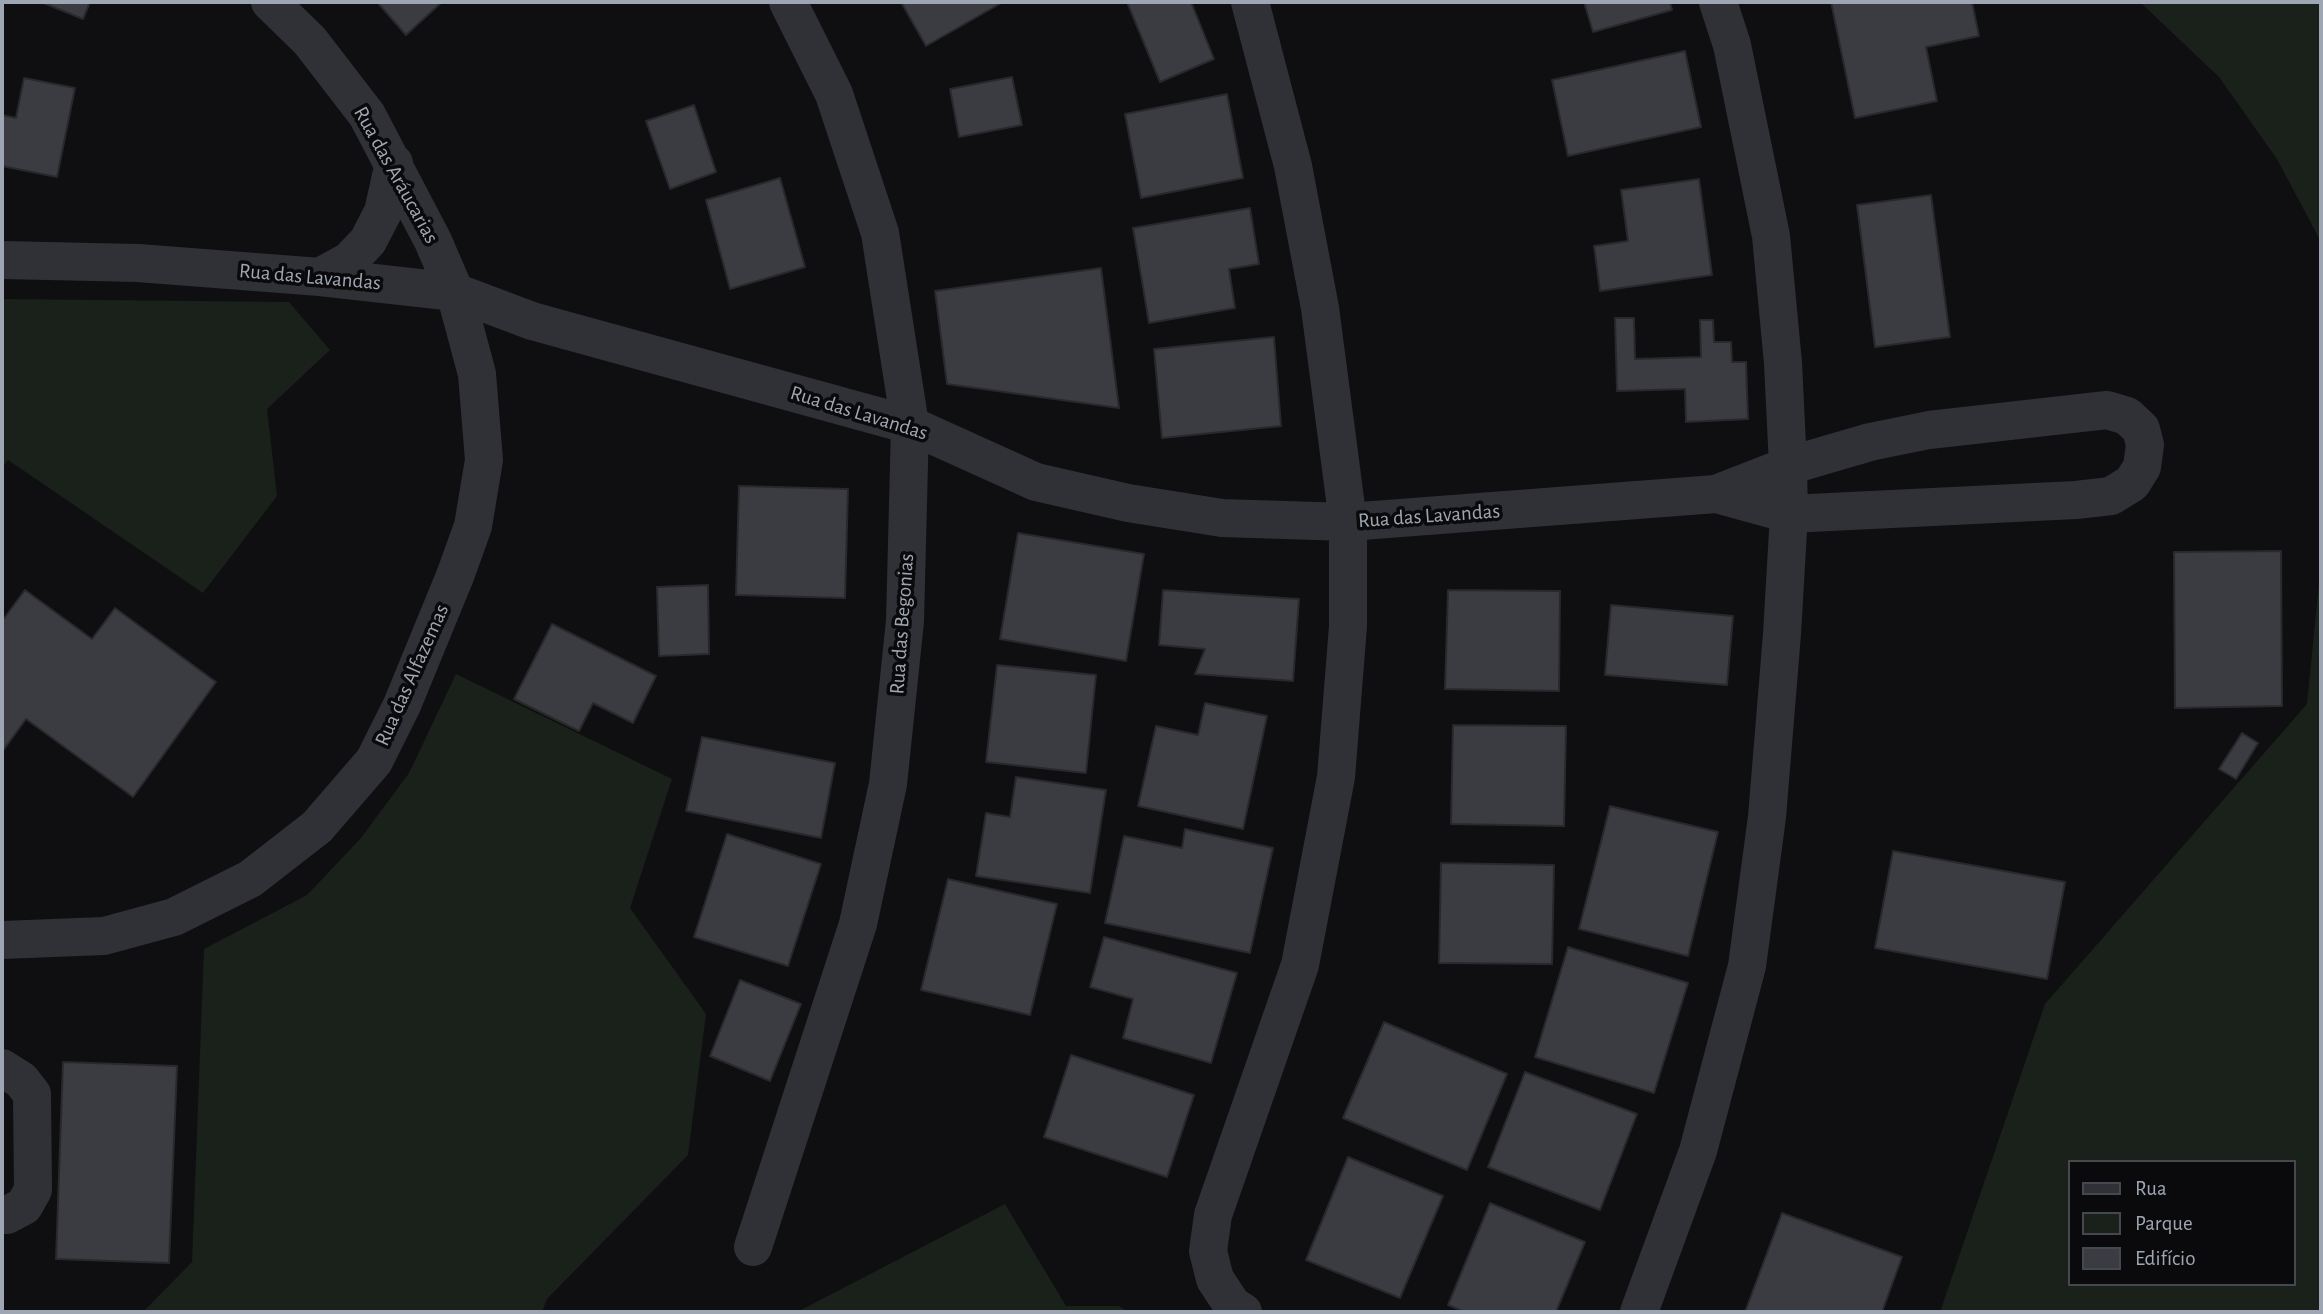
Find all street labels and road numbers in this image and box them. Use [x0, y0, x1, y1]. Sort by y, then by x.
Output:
street label: Rua das Aráucarias [348, 102, 444, 248]
street label: Rua das Lavandas [238, 258, 382, 296]
street label: Rua das Lavandas [787, 380, 931, 446]
street label: Rua das Lavandas [1357, 498, 1501, 534]
street label: Rua das Begonias [885, 553, 919, 695]
street label: Rua das Alfazemas [369, 600, 455, 750]

